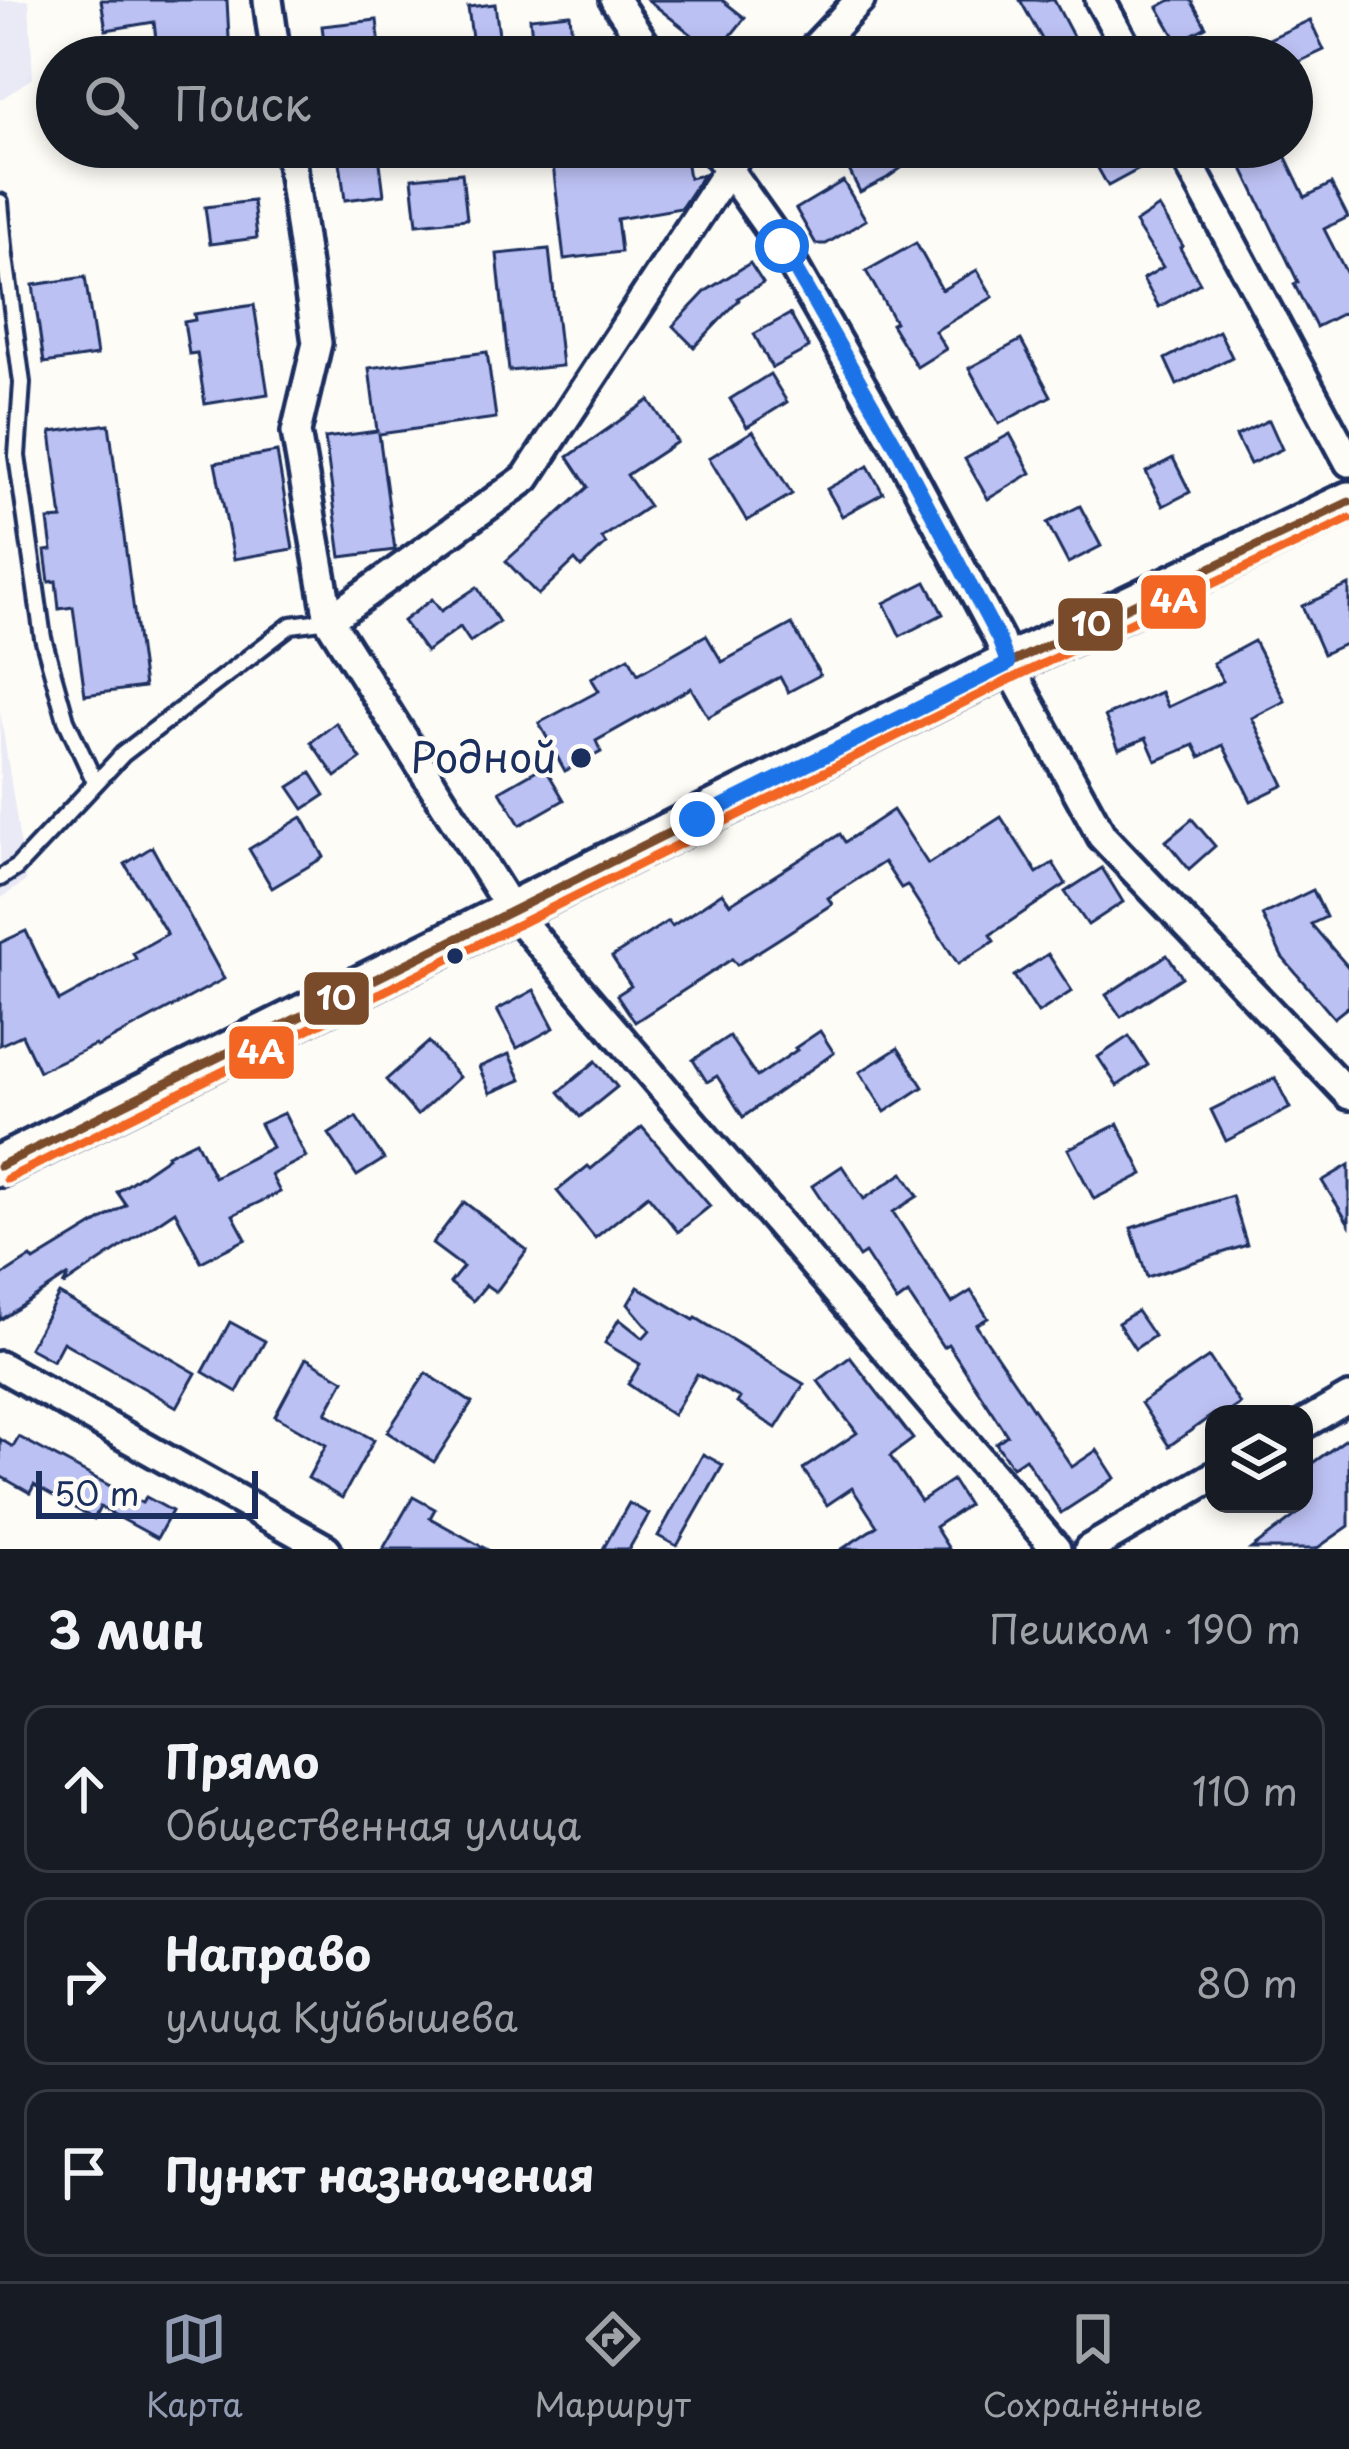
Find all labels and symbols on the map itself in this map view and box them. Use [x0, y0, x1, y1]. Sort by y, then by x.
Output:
route start [755, 219, 809, 273]
line badge: 4А [1139, 573, 1208, 631]
text: 4А [1150, 574, 1198, 624]
line badge: 10 [1056, 596, 1125, 653]
text: 10 [1071, 597, 1111, 647]
place label: Родной [410, 724, 557, 787]
marker: Родной [568, 745, 594, 771]
route end [670, 792, 724, 846]
unlabelled marker [444, 945, 466, 967]
line badge: 10 [302, 970, 371, 1027]
text: 10 [316, 971, 356, 1021]
line badge: 4А [227, 1024, 296, 1081]
text: 4А [237, 1025, 285, 1075]
scale bar [36, 1465, 258, 1518]

